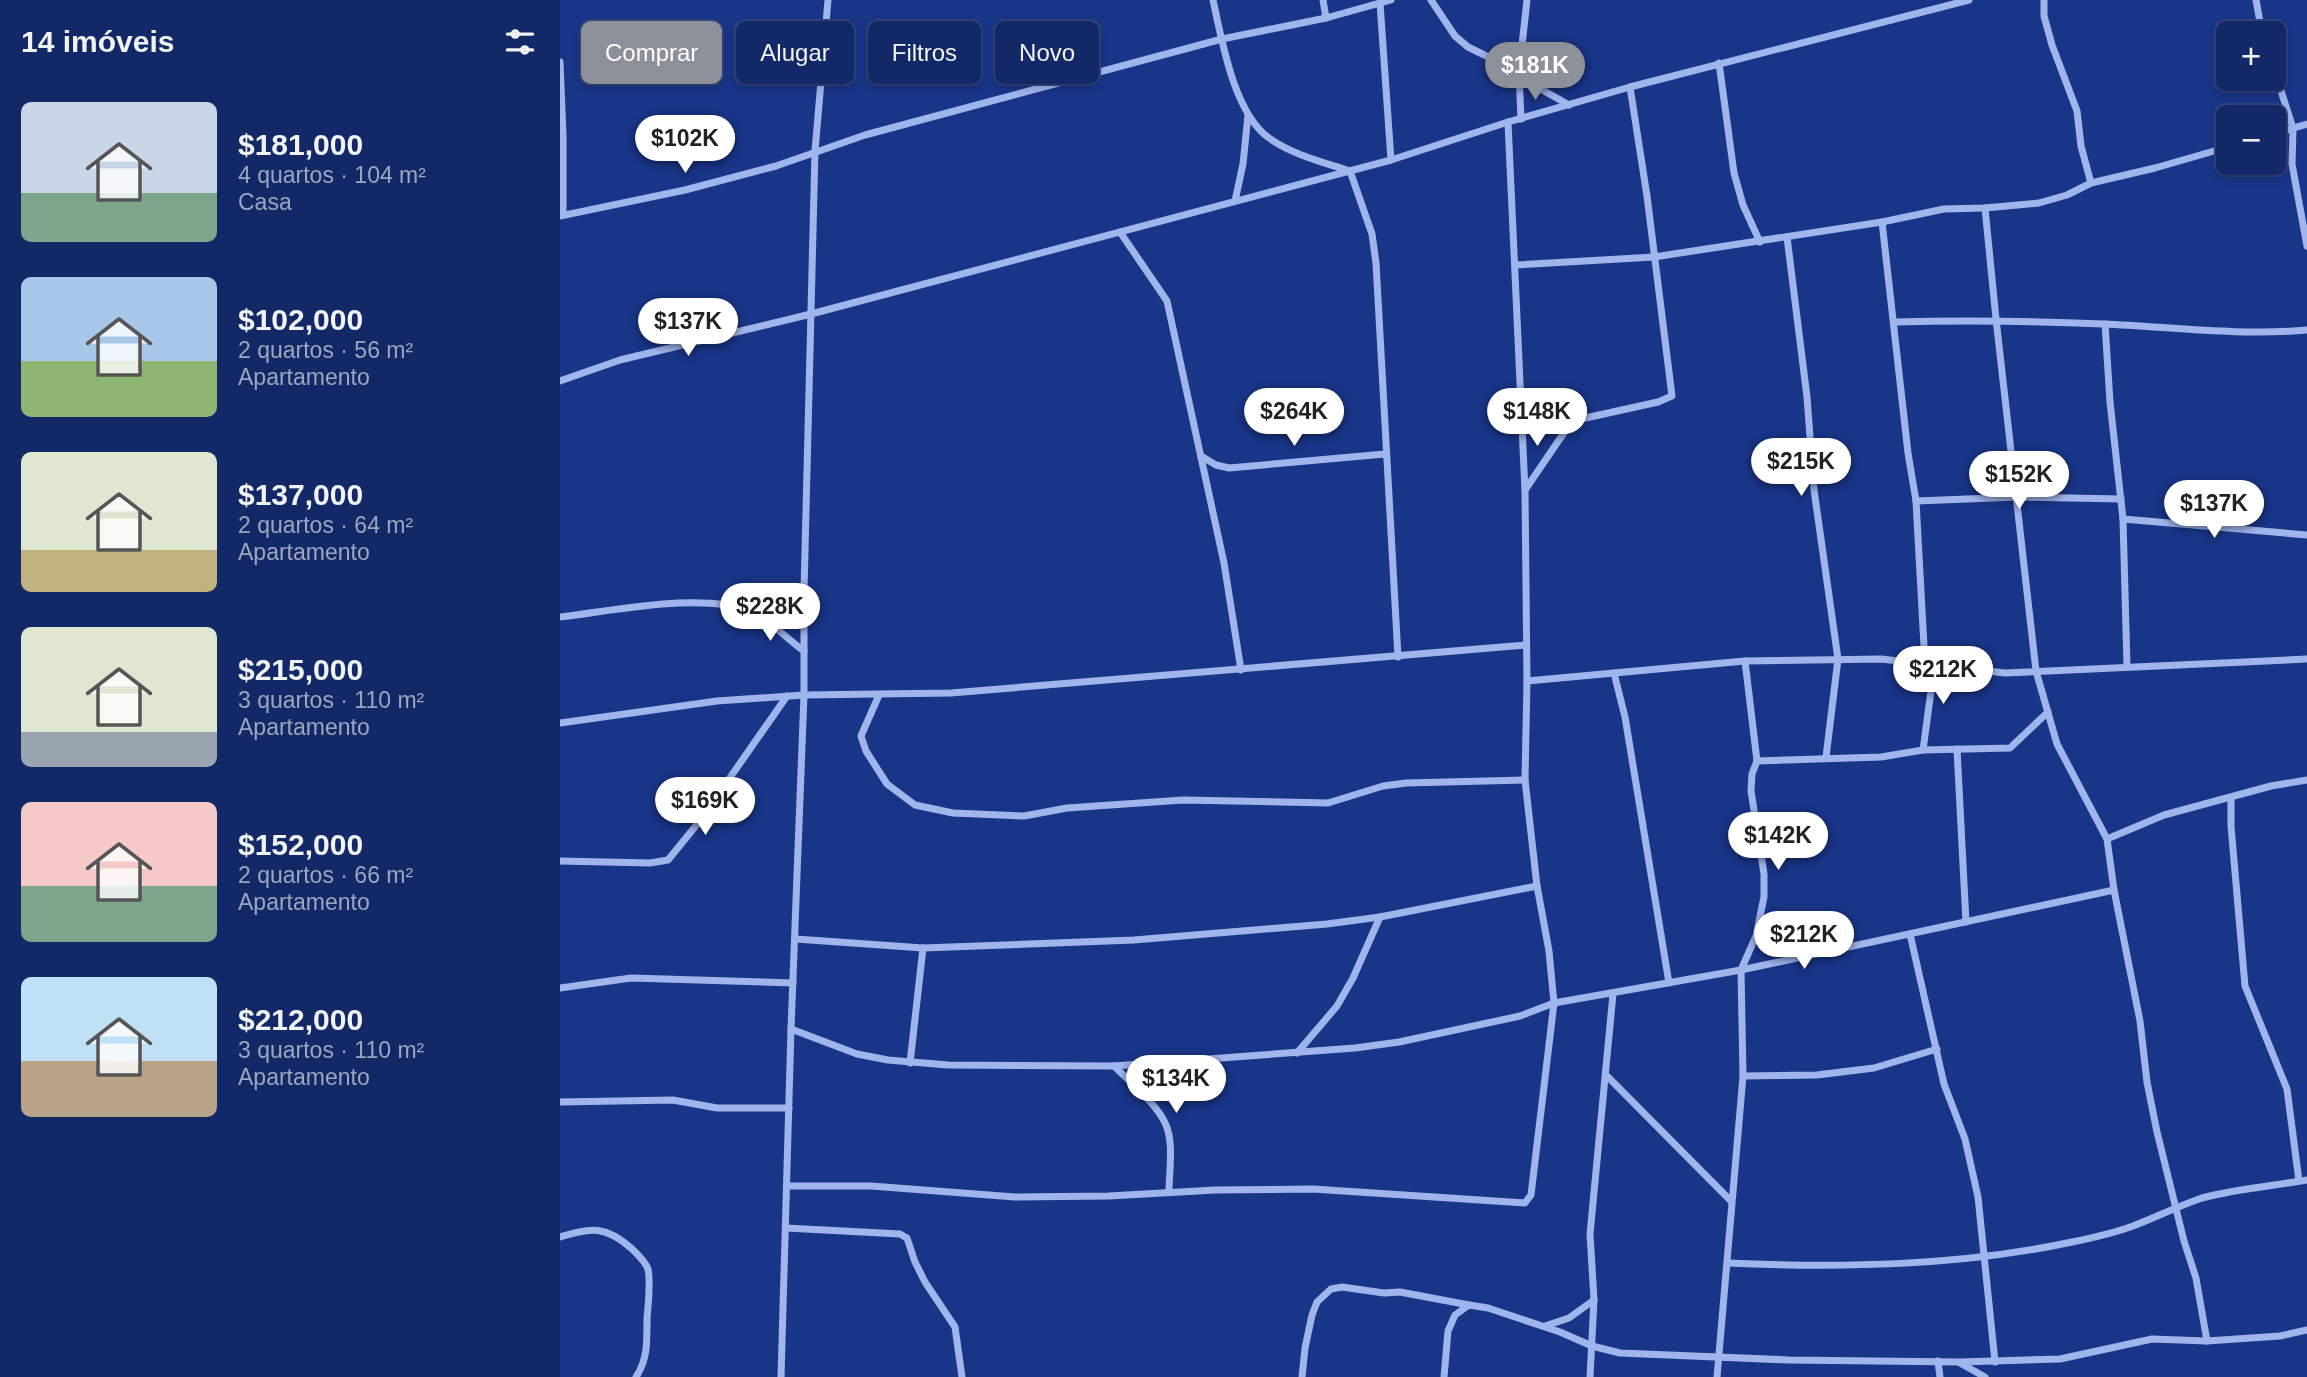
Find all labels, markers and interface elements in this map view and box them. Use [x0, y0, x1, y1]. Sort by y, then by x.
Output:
chip: Comprar [581, 21, 722, 84]
chip: Alugar [736, 21, 854, 84]
chip: Filtros [868, 21, 981, 84]
chip: Novo [995, 21, 1099, 84]
map controls [2216, 21, 2286, 175]
button: + [2216, 21, 2286, 91]
icon: filters [501, 23, 539, 61]
text: 14 imóveis [21, 25, 174, 58]
pin: $181K [1486, 42, 1584, 102]
text: $181K [1501, 52, 1569, 78]
button: − [2216, 105, 2286, 175]
pin: $102K [636, 116, 734, 175]
text: $102K [651, 125, 719, 151]
text: $181,000 [238, 128, 363, 161]
icon: home [77, 130, 161, 214]
text: 4 quartos · 104 m² [238, 162, 426, 188]
text: Casa [238, 189, 292, 215]
pin: $137K [639, 298, 737, 358]
text: $102,000 [238, 303, 363, 336]
icon: home [77, 305, 161, 389]
text: $137K [654, 308, 722, 334]
text: 2 quartos · 56 m² [238, 337, 413, 363]
text: Apartamento [238, 364, 370, 390]
pin: $264K [1245, 388, 1343, 448]
pin: $148K [1488, 388, 1586, 448]
text: $264K [1260, 398, 1328, 424]
text: $148K [1503, 398, 1571, 424]
pin: $215K [1752, 438, 1850, 498]
text: $215K [1767, 448, 1835, 474]
pin: $152K [1970, 452, 2068, 511]
text: $152K [1985, 461, 2053, 487]
text: $137,000 [238, 478, 363, 511]
icon: home [77, 480, 161, 564]
pin: $137K [2165, 480, 2263, 540]
text: $137K [2180, 490, 2248, 516]
text: 2 quartos · 64 m² [238, 512, 413, 538]
text: Apartamento [238, 539, 370, 565]
pin: $228K [721, 584, 819, 643]
text: $228K [736, 593, 804, 619]
pin: $212K [1894, 646, 1992, 706]
text: $215,000 [238, 653, 363, 686]
icon: home [77, 655, 161, 739]
text: $212K [1909, 656, 1977, 682]
text: 3 quartos · 110 m² [238, 687, 424, 713]
text: Apartamento [238, 714, 370, 740]
pin: $169K [656, 778, 754, 837]
text: $169K [671, 787, 739, 813]
pin: $142K [1729, 812, 1827, 872]
text: $142K [1744, 822, 1812, 848]
text: $152,000 [238, 828, 363, 861]
icon: home [77, 830, 161, 914]
text: 2 quartos · 66 m² [238, 862, 413, 888]
text: Apartamento [238, 889, 370, 915]
pin: $212K [1755, 912, 1853, 971]
text: $212K [1770, 921, 1838, 947]
text: $212,000 [238, 1003, 363, 1036]
icon: home [77, 1005, 161, 1089]
text: 3 quartos · 110 m² [238, 1037, 424, 1063]
pin: $134K [1127, 1056, 1225, 1115]
text: Apartamento [238, 1064, 370, 1090]
text: $134K [1142, 1065, 1210, 1091]

